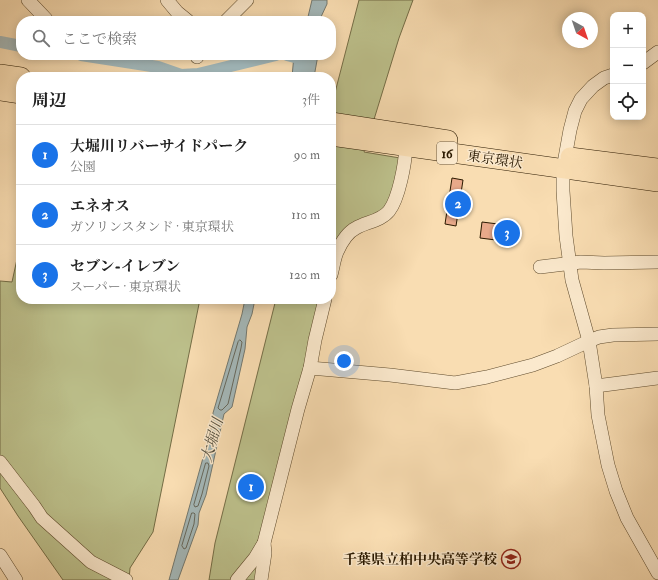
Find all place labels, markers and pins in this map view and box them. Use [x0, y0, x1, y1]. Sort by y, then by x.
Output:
pin: 2 [445, 189, 471, 219]
pin: 3 [494, 218, 520, 248]
pin: 1 [238, 472, 264, 502]
school or university icon: 千葉県立柏中央高等学校 [500, 548, 522, 570]
place label: 千葉県立柏中央高等学校 [343, 551, 497, 568]

